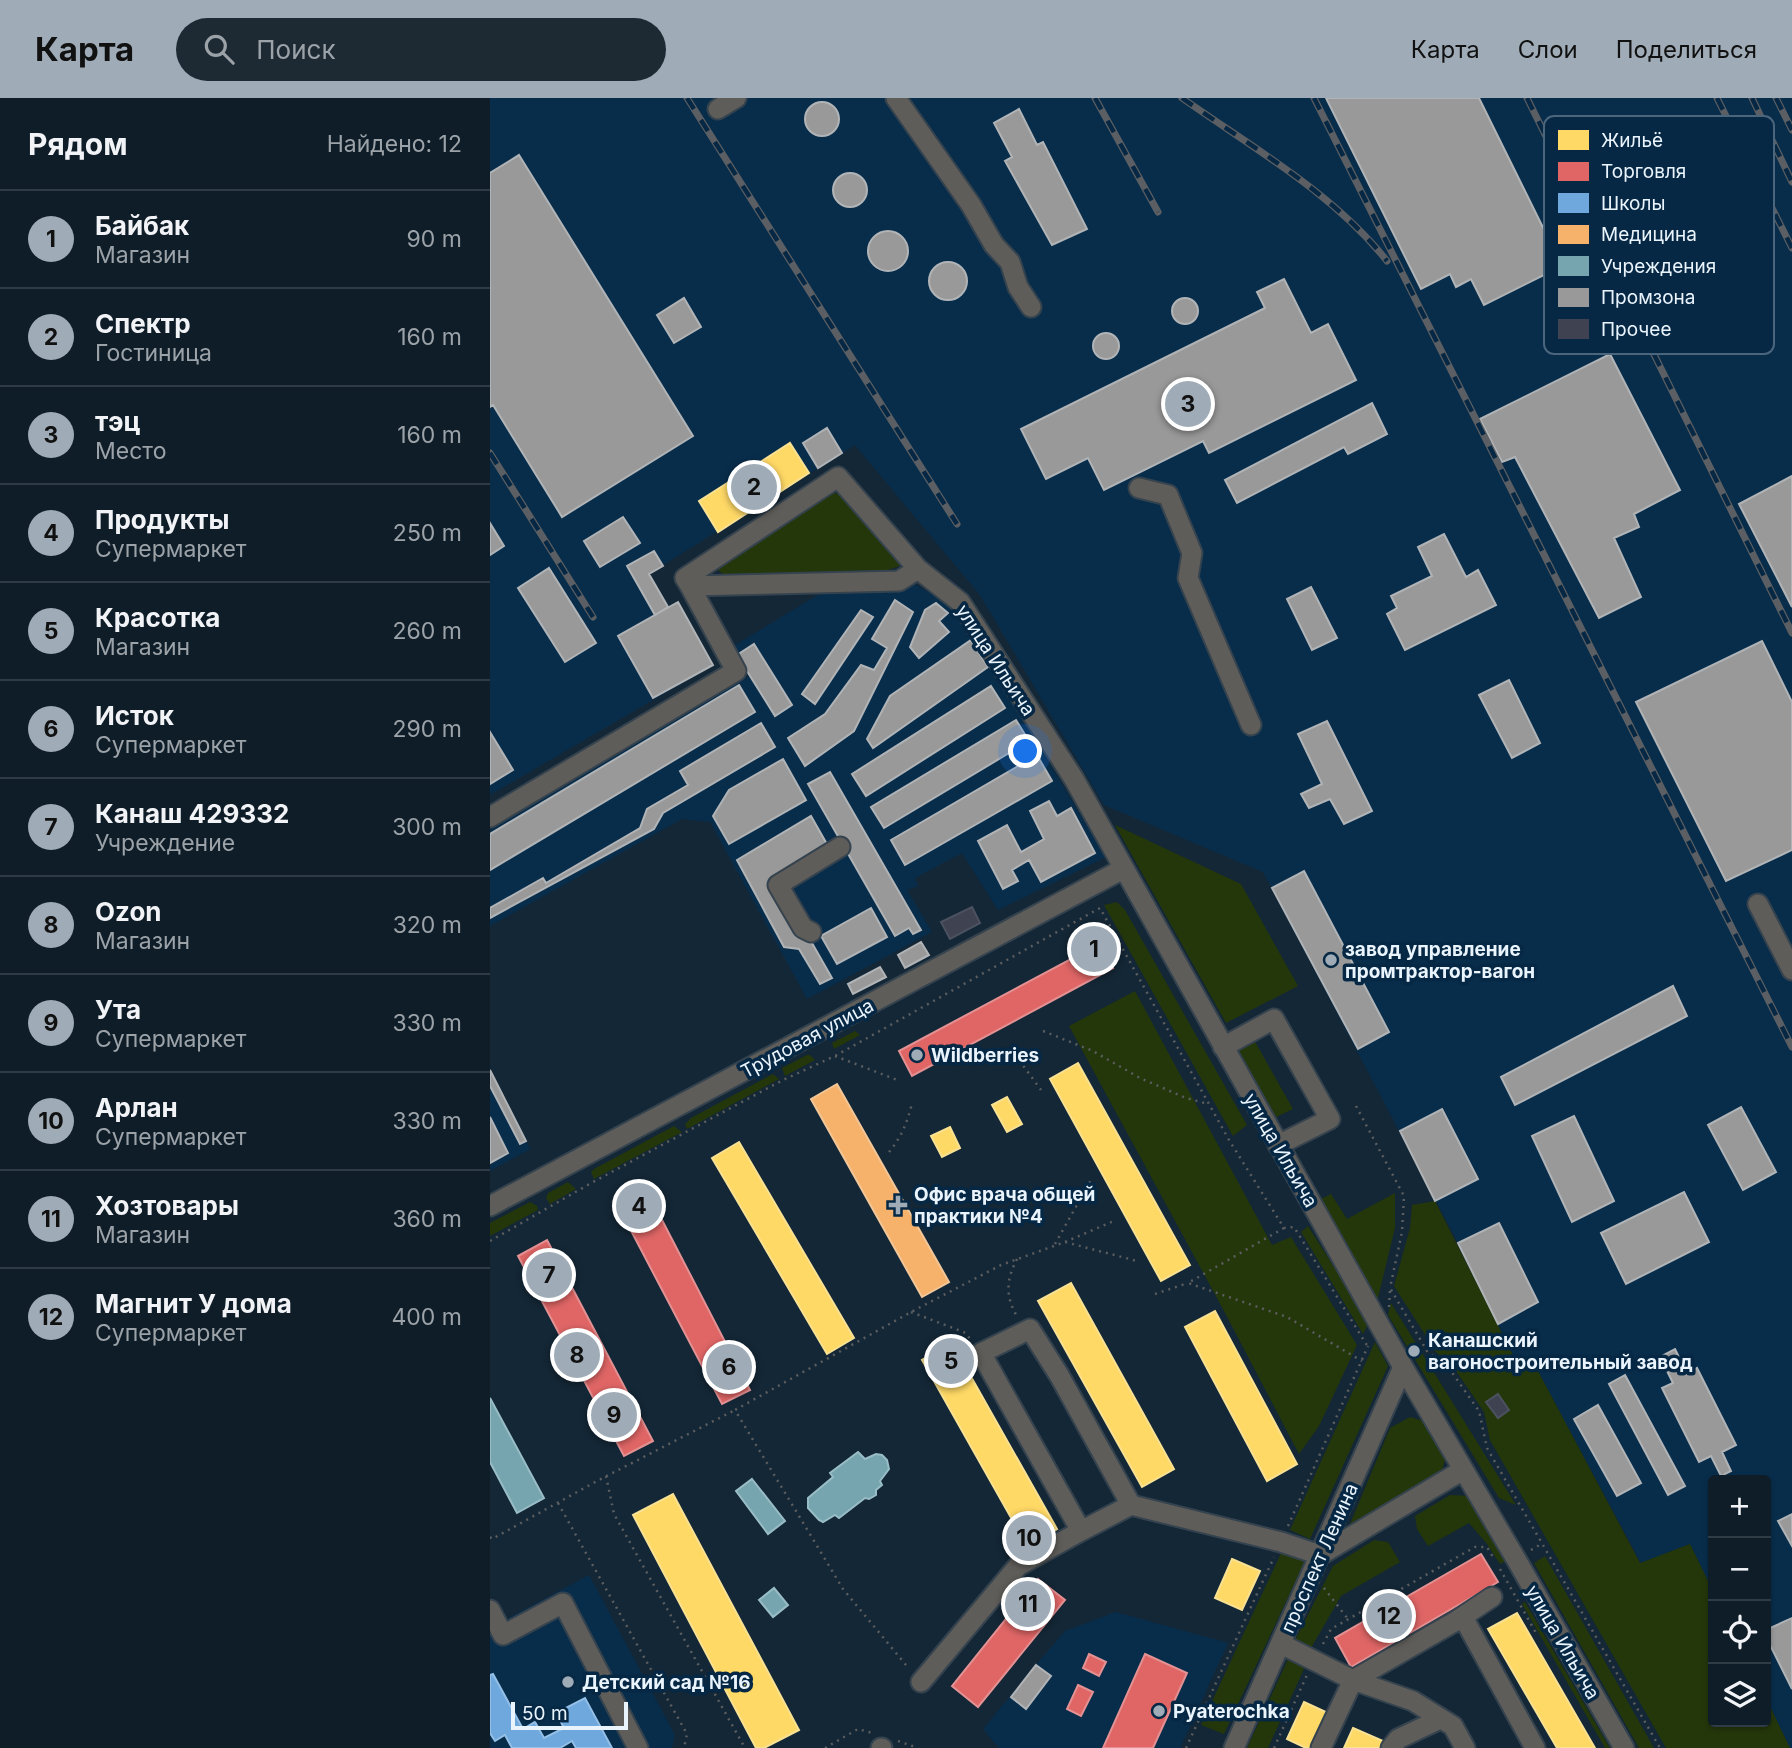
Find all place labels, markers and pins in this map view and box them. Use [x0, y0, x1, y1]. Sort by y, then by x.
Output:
pin: 3 [1165, 378, 1211, 430]
pin: 2 [731, 461, 777, 513]
pin: 1 [1071, 923, 1117, 975]
place label: завод управление промтрактор-вагон [1345, 938, 1535, 983]
marker: завод управление промтрактор-вагон [1323, 952, 1339, 968]
place label: Wildberries [931, 1044, 1039, 1067]
marker: Wildberries [909, 1047, 925, 1063]
pin: 4 [616, 1180, 662, 1232]
place label: Офис врача общей практики №4 [914, 1183, 1095, 1228]
marker: Офис врача общей практики №4 [888, 1195, 908, 1215]
pin: 7 [526, 1249, 572, 1301]
pin: 8 [554, 1329, 600, 1381]
place label: Канашский вагоностроительный завод [1428, 1329, 1693, 1374]
pin: 5 [928, 1335, 974, 1387]
pin: 6 [706, 1341, 752, 1393]
marker: Канашский вагоностроительный завод [1406, 1343, 1422, 1359]
pin: 9 [591, 1389, 637, 1441]
pin: 10 [1006, 1512, 1052, 1564]
pin: 11 [1005, 1578, 1051, 1630]
pin: 12 [1366, 1590, 1412, 1642]
place label: Детский сад №16 [582, 1671, 751, 1694]
marker: Детский сад №16 [560, 1674, 576, 1690]
place label: Pyaterochka [1173, 1700, 1290, 1723]
marker: Pyaterochka [1151, 1703, 1167, 1719]

